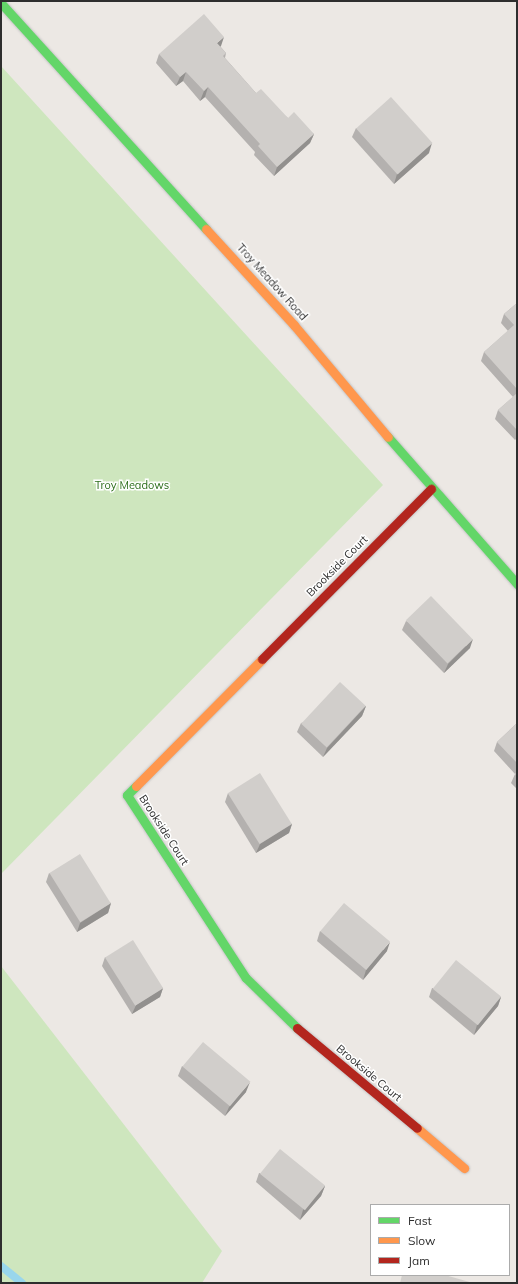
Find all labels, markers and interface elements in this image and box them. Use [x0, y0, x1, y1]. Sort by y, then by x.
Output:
street label: Troy Meadow Road [234, 241, 310, 323]
park label: Troy Meadows [95, 478, 169, 492]
street label: Brookside Court [304, 533, 370, 599]
street label: Brookside Court [136, 792, 192, 868]
street label: Brookside Court [334, 1042, 404, 1104]
legend [370, 1204, 510, 1276]
text: Fast [408, 1213, 432, 1228]
text: Slow [408, 1233, 436, 1248]
text: Jam [408, 1253, 430, 1268]

